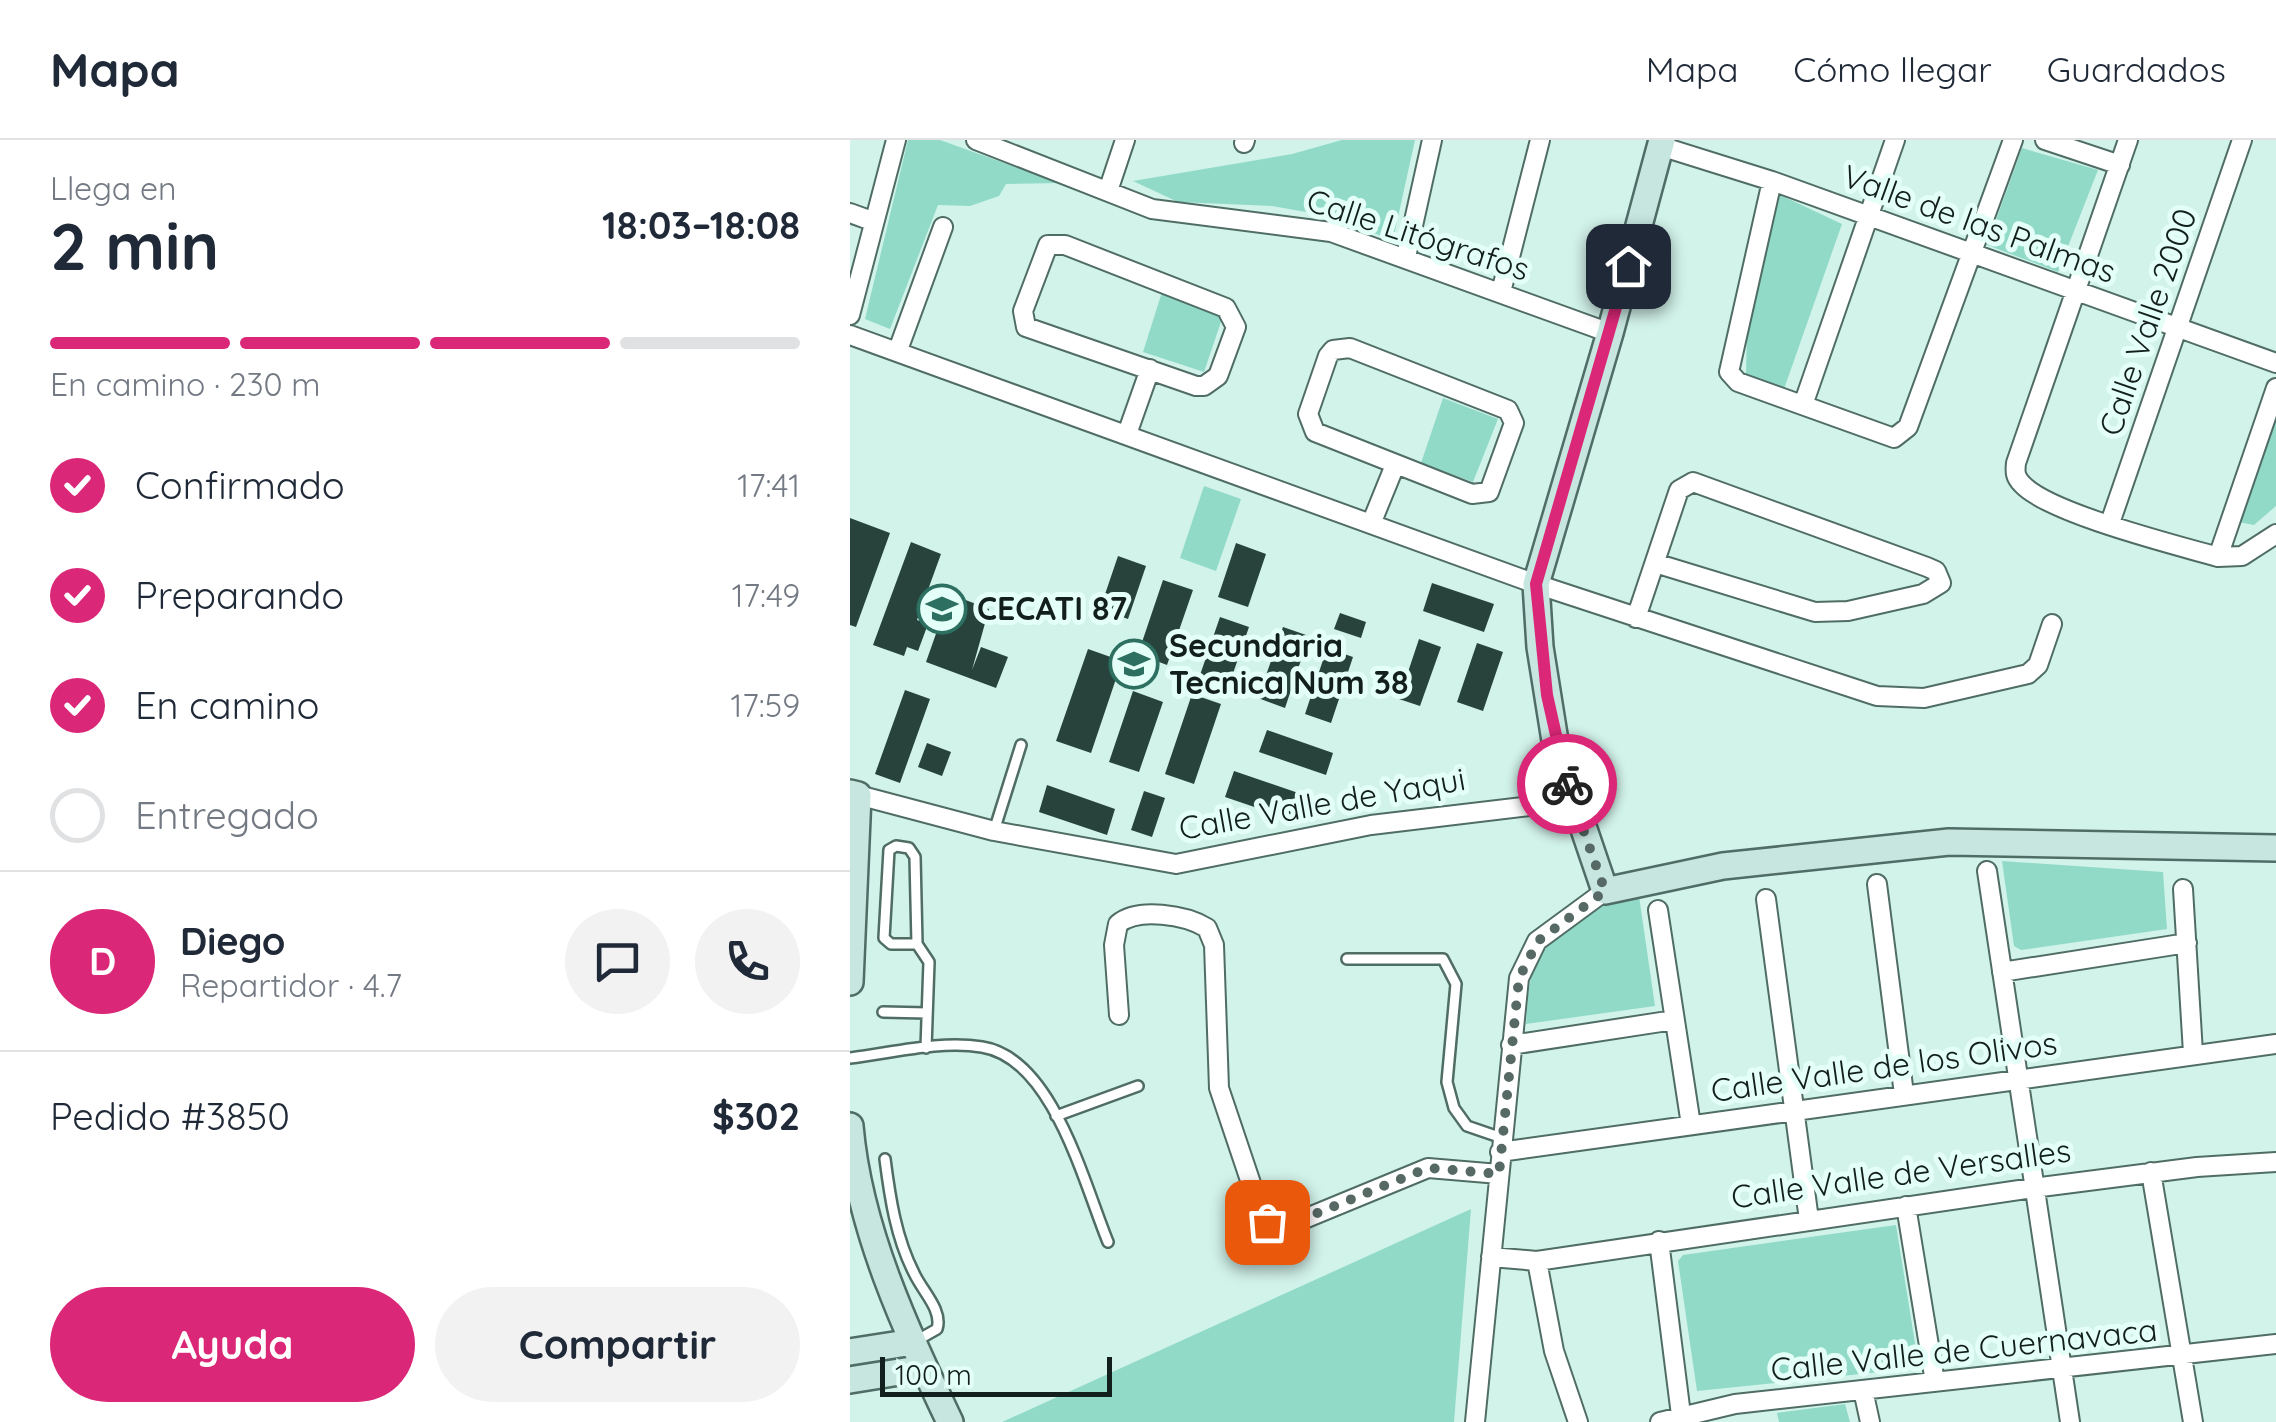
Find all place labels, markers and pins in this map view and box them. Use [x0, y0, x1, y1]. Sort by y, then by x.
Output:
pin [1586, 224, 1671, 309]
school or university icon: CECATI 87 [916, 583, 968, 635]
place label: CECATI 87 [977, 588, 1127, 628]
place label: Secundaria Tecnica Num 38 [1169, 625, 1409, 702]
school or university icon: Secundaria Tecnica Num 38 [1108, 638, 1160, 690]
pin [1225, 1180, 1310, 1265]

